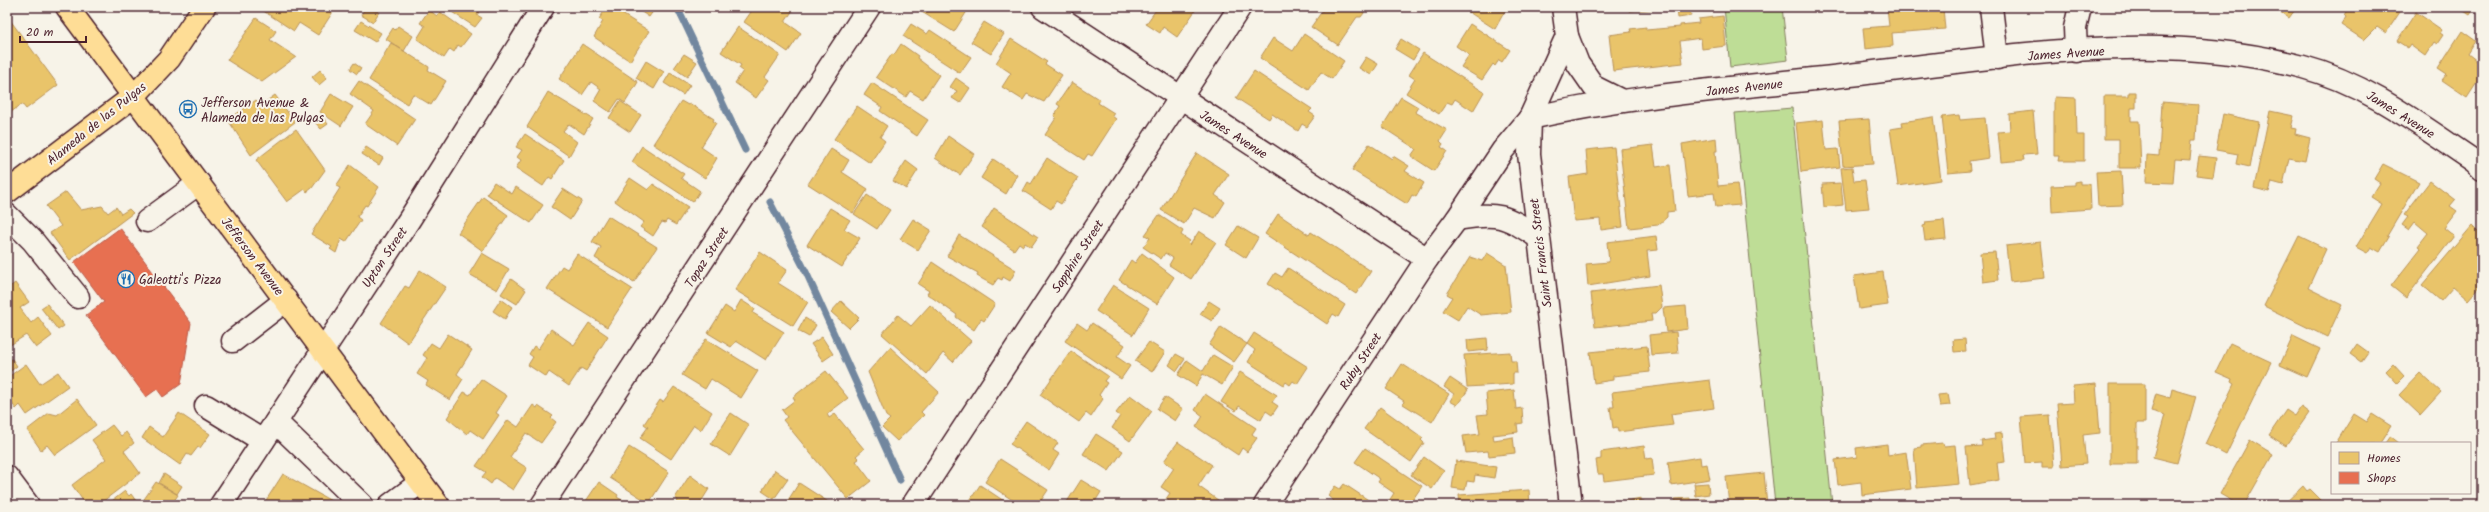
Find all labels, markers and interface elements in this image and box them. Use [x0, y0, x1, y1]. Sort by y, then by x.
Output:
scale bar [20, 18, 86, 44]
text: 20 m [26, 23, 54, 42]
street label: James Avenue [2027, 41, 2106, 68]
street label: James Avenue [1705, 74, 1784, 103]
street label: Alameda de las Pulgas [43, 77, 152, 171]
street label: James Avenue [2362, 86, 2439, 145]
place label: Jefferson Avenue & Alameda de las Pulgas [201, 93, 325, 129]
bus stop icon: Jefferson Avenue & Alameda de las Pulgas [178, 99, 198, 119]
street label: James Avenue [1195, 105, 1271, 165]
street label: Saint Francis Street [1524, 196, 1559, 309]
street label: Jefferson Avenue [215, 213, 288, 301]
street label: Sapphire Street [1047, 215, 1110, 298]
street label: Upton Street [357, 222, 414, 293]
street label: Topaz Street [680, 222, 735, 292]
restaurant icon: Galeotti's Pizza [116, 269, 136, 289]
place label: Galeotti's Pizza [139, 270, 221, 291]
street label: Ruby Street [1335, 328, 1388, 395]
legend [2331, 442, 2471, 494]
text: Homes [2367, 449, 2401, 468]
text: Shops [2367, 469, 2396, 488]

